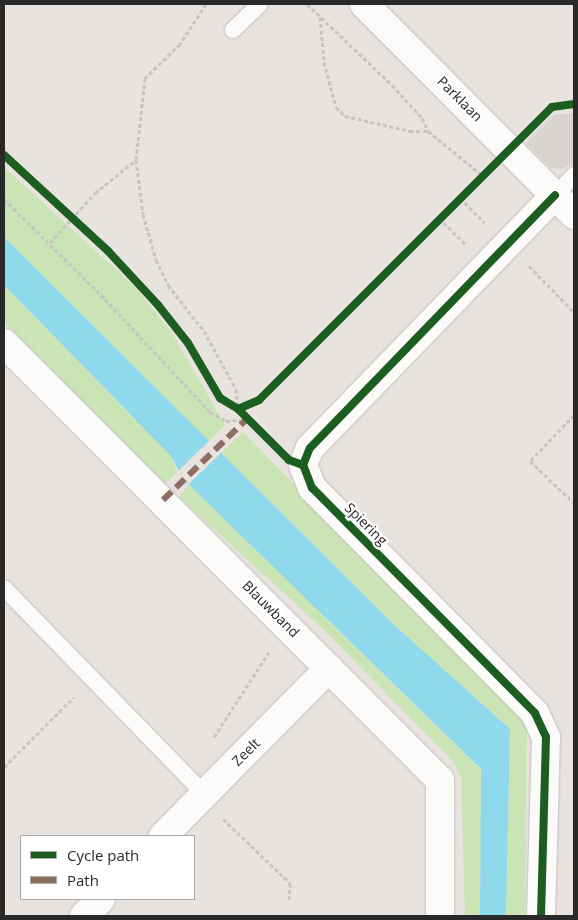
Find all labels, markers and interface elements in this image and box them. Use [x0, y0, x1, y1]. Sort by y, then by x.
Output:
street label: Parklaan [434, 73, 486, 125]
street label: Spiering [341, 499, 391, 549]
street label: Blauwband [239, 577, 303, 641]
street label: Zeelt [229, 735, 263, 769]
legend [20, 835, 195, 900]
text: Cycle path [67, 845, 139, 865]
text: Path [67, 870, 99, 890]

